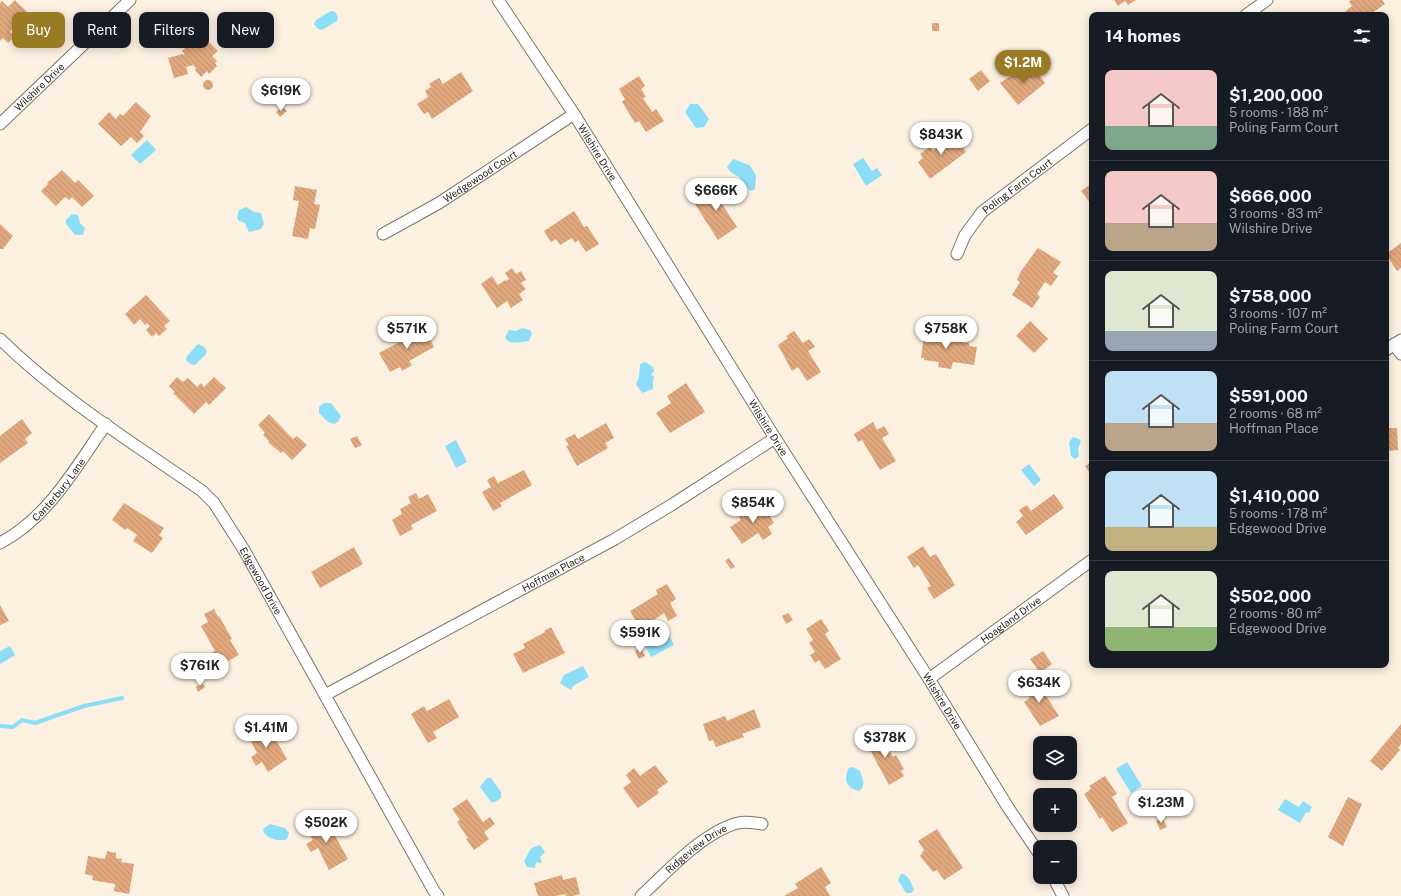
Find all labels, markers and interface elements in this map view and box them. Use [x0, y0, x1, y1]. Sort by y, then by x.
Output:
chip: Buy [12, 12, 65, 48]
chip: Rent [73, 12, 131, 48]
chip: Filters [139, 12, 209, 48]
chip: New [217, 12, 274, 48]
icon: filters [1351, 25, 1373, 47]
text: 14 homes [1105, 26, 1181, 46]
pin: $1.2M [995, 50, 1051, 84]
text: $1.2M [1004, 55, 1042, 70]
street label: Wilshire Drive [12, 60, 67, 113]
pin: $619K [253, 78, 309, 112]
text: $619K [261, 83, 301, 98]
text: $1,200,000 [1229, 85, 1323, 105]
icon: home [1137, 86, 1185, 134]
text: 5 rooms · 188 m² [1229, 105, 1328, 120]
text: Poling Farm Court [1229, 120, 1339, 135]
street label: Wilshire Drive [576, 122, 620, 183]
pin: $843K [913, 122, 969, 156]
text: $843K [919, 127, 963, 142]
street label: Wedgewood Court [441, 147, 519, 205]
street label: Poling Farm Court [980, 155, 1054, 216]
pin: $666K [688, 178, 744, 212]
text: $666K [694, 183, 738, 198]
text: $666,000 [1229, 186, 1312, 206]
icon: home [1137, 187, 1185, 235]
text: 3 rooms · 83 m² [1229, 206, 1323, 221]
text: Wilshire Drive [1229, 221, 1312, 236]
text: $758,000 [1229, 286, 1312, 306]
icon: home [1137, 287, 1185, 335]
text: 3 rooms · 107 m² [1229, 306, 1327, 321]
pin: $571K [379, 316, 435, 350]
pin: $758K [918, 316, 974, 350]
text: $571K [387, 321, 427, 336]
text: $758K [924, 321, 968, 336]
text: Poling Farm Court [1229, 321, 1339, 336]
text: $591,000 [1229, 386, 1308, 406]
icon: home [1137, 387, 1185, 435]
street label: Wilshire Drive [746, 397, 791, 458]
text: 2 rooms · 68 m² [1229, 406, 1322, 421]
text: Hoffman Place [1229, 421, 1319, 436]
street label: Canterbury Lane [29, 455, 87, 523]
text: $1,410,000 [1229, 486, 1319, 506]
icon: home [1137, 487, 1185, 535]
pin: $854K [725, 490, 781, 524]
text: $854K [731, 495, 775, 510]
text: 5 rooms · 178 m² [1229, 506, 1328, 521]
text: Edgewood Drive [1229, 521, 1327, 536]
street label: Edgewood Drive [238, 545, 285, 617]
street label: Hoffman Place [520, 550, 587, 594]
text: $502,000 [1229, 586, 1311, 606]
icon: home [1137, 587, 1185, 635]
street label: Hoagland Drive [978, 593, 1043, 645]
text: 2 rooms · 80 m² [1229, 606, 1322, 621]
pin: $591K [612, 620, 668, 654]
text: Edgewood Drive [1229, 621, 1327, 636]
text: $591K [619, 625, 661, 640]
pin: $761K [172, 653, 228, 687]
text: $761K [180, 658, 220, 673]
street label: Wilshire Drive [920, 670, 965, 732]
pin: $634K [1011, 670, 1067, 704]
text: $634K [1017, 675, 1061, 690]
pin: $1.41M [233, 715, 299, 749]
text: $1.41M [244, 720, 288, 735]
pin: $378K [857, 725, 913, 759]
text: $378K [863, 730, 907, 745]
map controls [1033, 736, 1077, 884]
button: layers [1033, 736, 1077, 780]
button: + [1033, 788, 1077, 832]
pin: $1.23M [1128, 790, 1194, 824]
text: $1.23M [1137, 795, 1185, 810]
pin: $502K [298, 810, 354, 844]
text: $502K [304, 815, 348, 830]
street label: Ridgeview Drive [663, 822, 729, 876]
button: − [1033, 840, 1077, 884]

